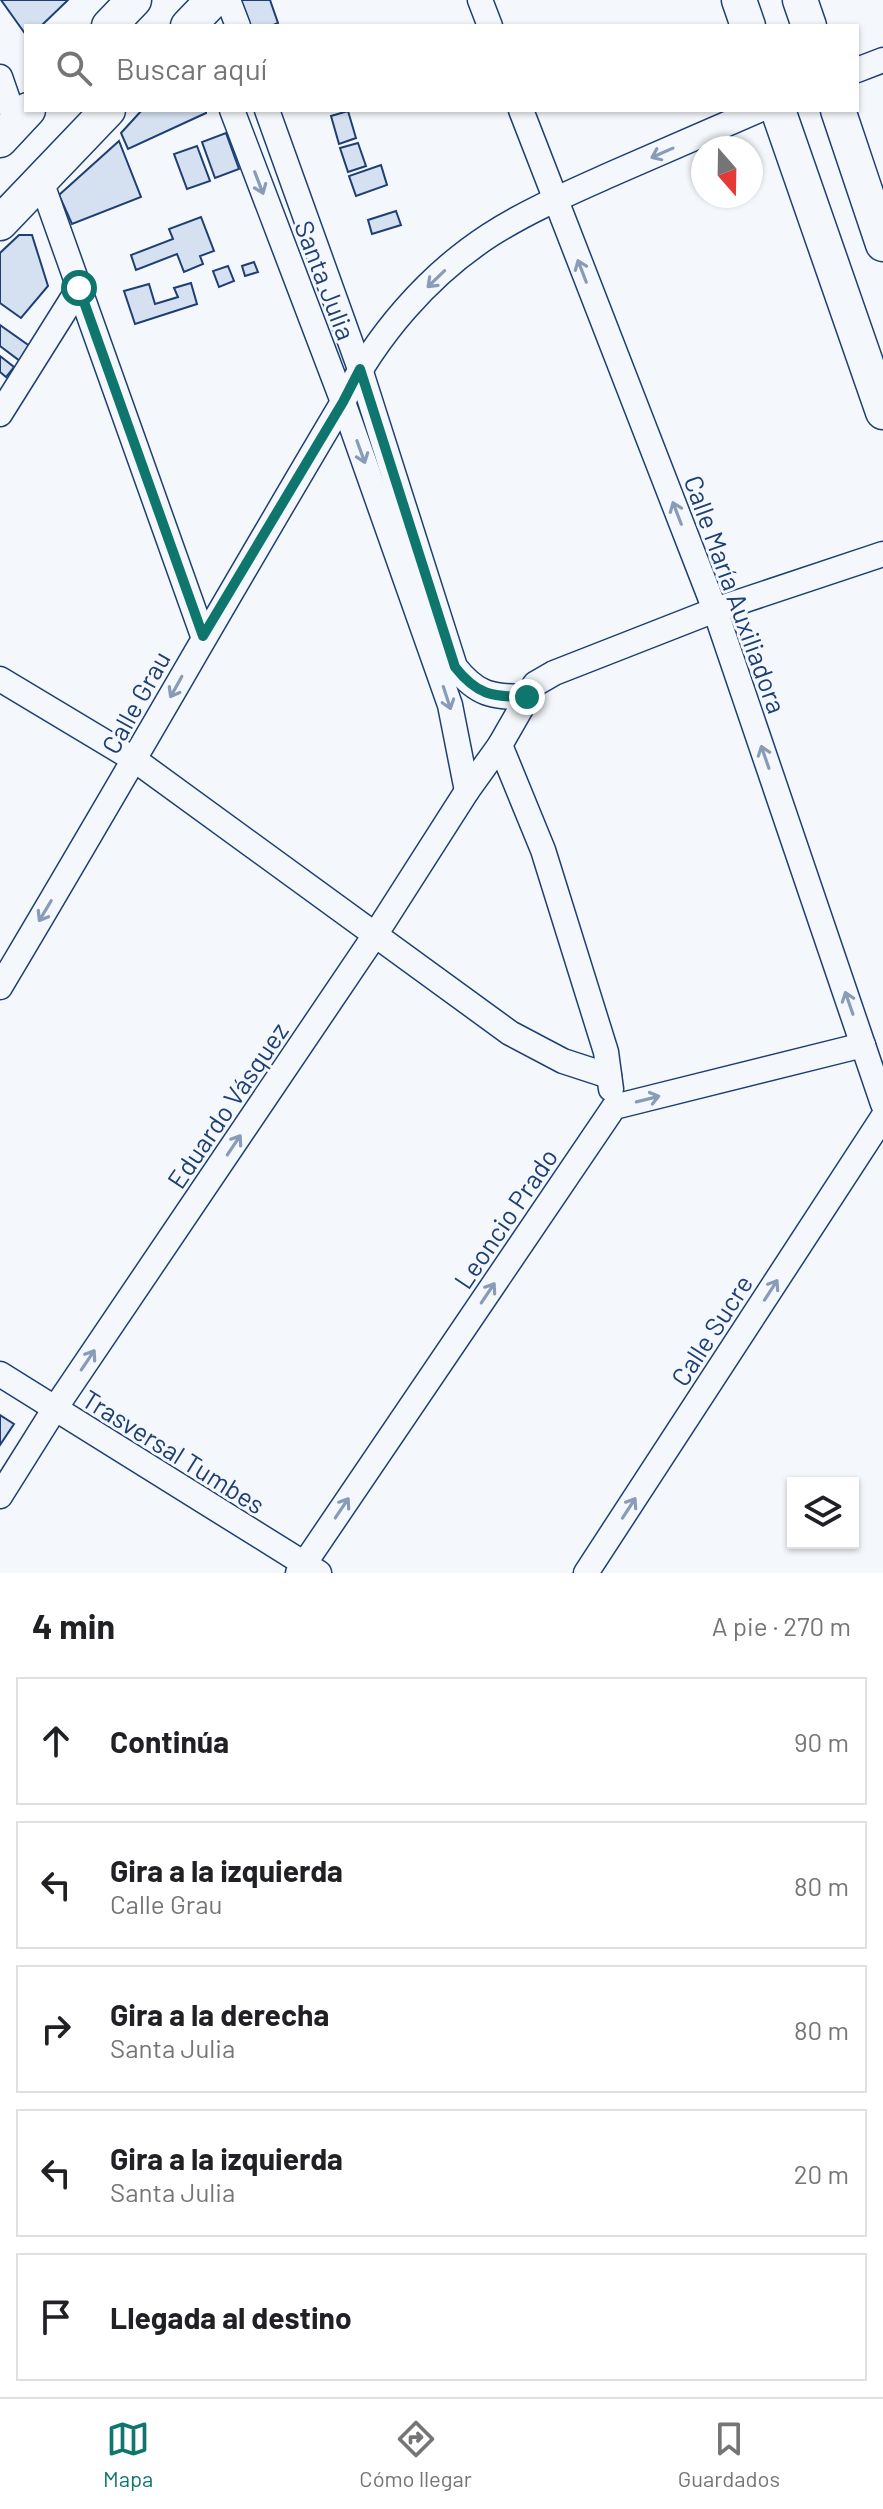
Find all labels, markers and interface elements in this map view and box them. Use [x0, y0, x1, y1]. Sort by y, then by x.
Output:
search box [24, 24, 859, 112]
icon: search [52, 46, 96, 90]
text: Buscar aquí [116, 50, 267, 86]
north arrow [691, 136, 763, 208]
one-way arrow [650, 146, 675, 161]
one-way arrow [253, 170, 267, 195]
street label: Santa Julia [289, 216, 363, 344]
one-way arrow [574, 259, 588, 284]
one-way arrow [427, 269, 447, 287]
route start [61, 270, 97, 306]
one-way arrow [354, 440, 369, 465]
street label: Calle María Auxiliadora [679, 471, 793, 717]
one-way arrow [669, 501, 683, 526]
street label: Calle Grau [94, 645, 176, 759]
one-way arrow [167, 674, 183, 698]
route end [509, 679, 545, 715]
one-way arrow [440, 684, 455, 710]
one-way arrow [757, 745, 772, 770]
one-way arrow [37, 899, 52, 923]
one-way arrow [841, 991, 856, 1016]
street label: Eduardo Vásquez [160, 1016, 294, 1194]
one-way arrow [635, 1090, 661, 1105]
one-way arrow [225, 1134, 242, 1156]
street label: Leoncio Prado [447, 1142, 563, 1294]
street label: Calle Sucre [664, 1269, 758, 1391]
one-way arrow [763, 1279, 779, 1302]
one-way arrow [480, 1283, 496, 1305]
one-way arrow [80, 1350, 96, 1372]
street label: Trasversal Tumbes [77, 1382, 271, 1520]
map controls [787, 1477, 859, 1549]
button: layers [787, 1477, 859, 1549]
one-way arrow [620, 1497, 637, 1519]
one-way arrow [334, 1498, 350, 1520]
text: 4 min [32, 1605, 115, 1646]
text: A pie · 270 m [712, 1610, 851, 1641]
icon: ahead [34, 1719, 78, 1763]
text: Continúa [110, 1723, 229, 1759]
text: 90 m [794, 1726, 849, 1757]
text: Gira a la izquierda [110, 1852, 343, 1888]
icon: left [34, 1863, 78, 1907]
text: 80 m [794, 1870, 849, 1901]
text: Calle Grau [110, 1888, 222, 1919]
text: Gira a la derecha [110, 1996, 329, 2032]
icon: right [34, 2007, 78, 2051]
text: 80 m [794, 2014, 849, 2045]
text: Santa Julia [110, 2032, 235, 2063]
text: Gira a la izquierda [110, 2140, 343, 2176]
icon: left [34, 2151, 78, 2195]
text: 20 m [794, 2158, 849, 2189]
text: Santa Julia [110, 2176, 235, 2207]
icon: arrive [34, 2295, 78, 2339]
text: Llegada al destino [110, 2299, 352, 2335]
tab: Mapa [103, 2417, 153, 2491]
tab: Cómo llegar [359, 2417, 472, 2491]
tab: Guardados [678, 2417, 780, 2491]

